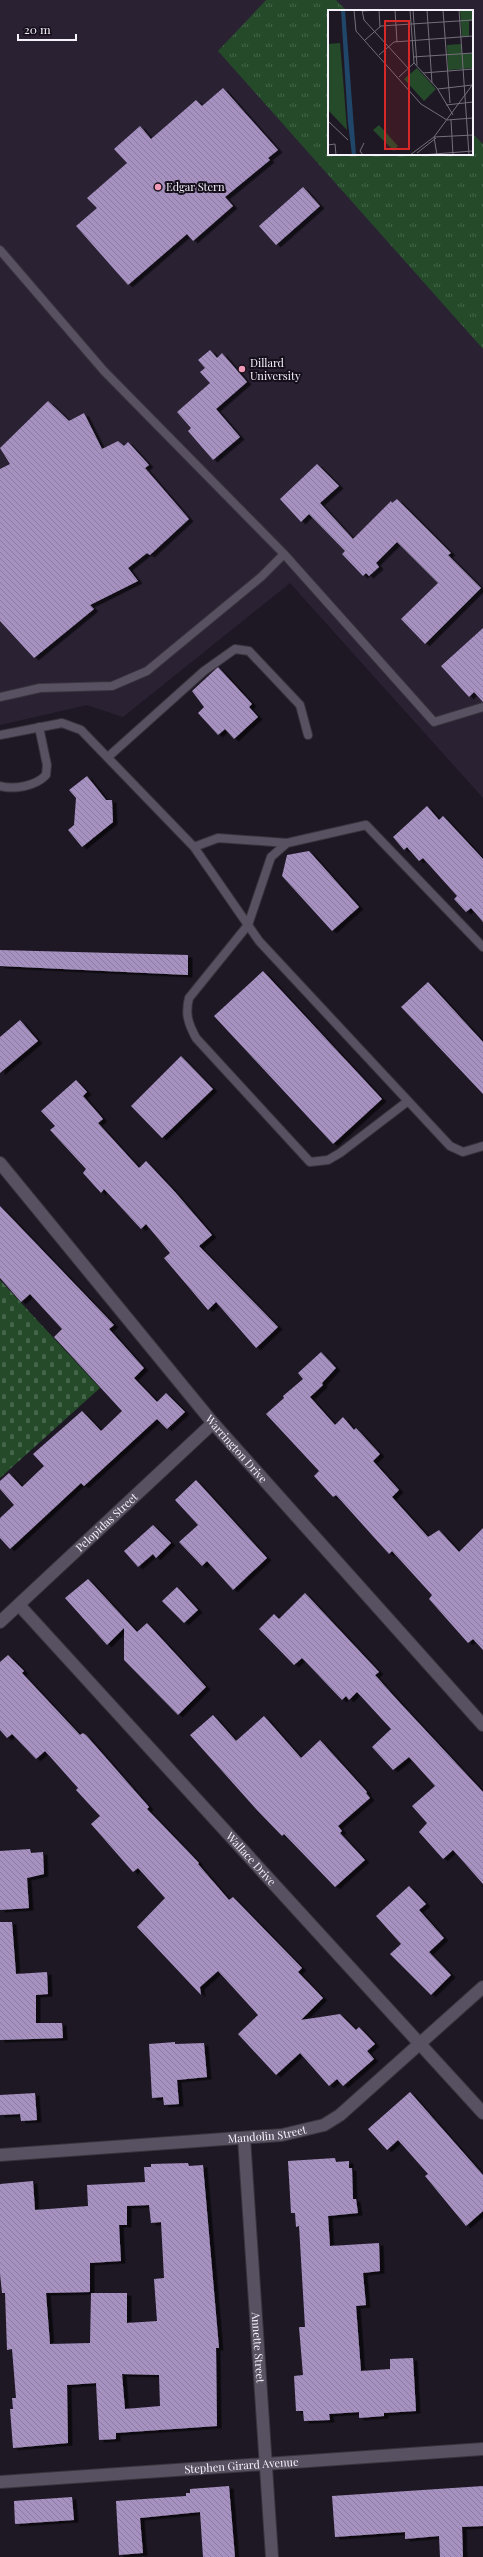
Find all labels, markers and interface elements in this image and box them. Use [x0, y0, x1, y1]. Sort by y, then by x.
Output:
inset map [328, 10, 473, 155]
scale bar [18, 16, 76, 42]
text: 20 m [24, 21, 51, 37]
place label: Edgar Stern [166, 179, 225, 194]
marker: Edgar Stern [153, 182, 163, 192]
place label: Dillard University [250, 355, 301, 383]
marker: Dillard University [237, 364, 247, 374]
street label: Warrington Drive [202, 1411, 271, 1486]
street label: Pelopidas Street [72, 1489, 141, 1555]
street label: Wallace Drive [222, 1828, 280, 1889]
street label: Mandolin Street [227, 2121, 308, 2146]
street label: Annette Street [249, 2311, 268, 2384]
street label: Stephen Girard Avenue [184, 2454, 299, 2476]

